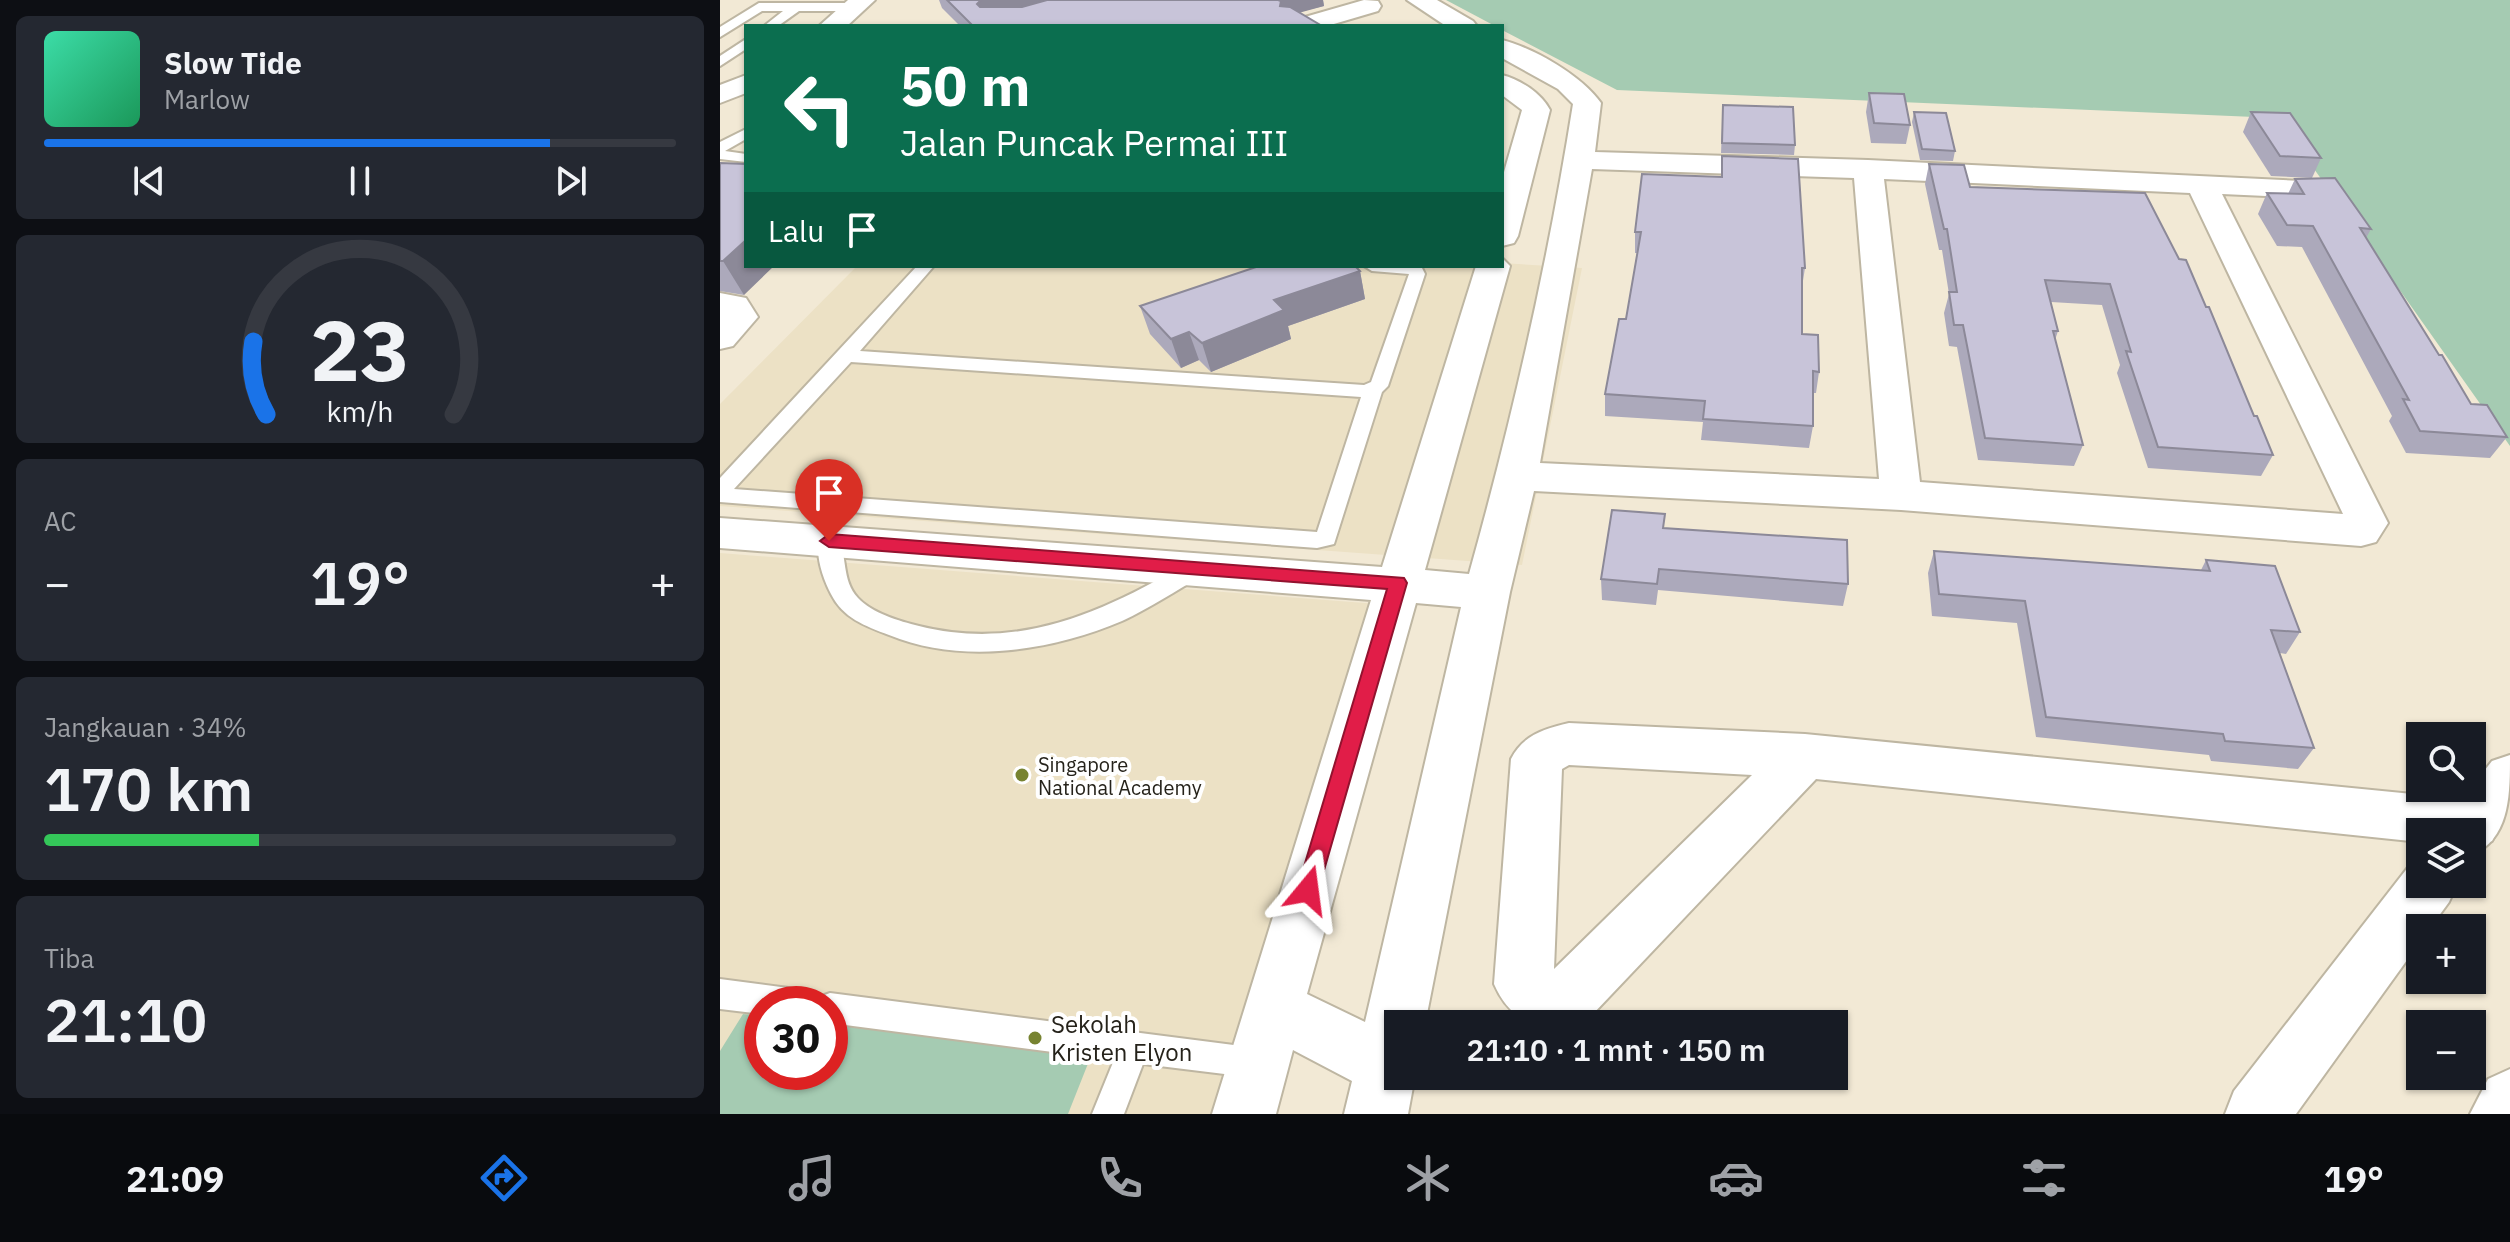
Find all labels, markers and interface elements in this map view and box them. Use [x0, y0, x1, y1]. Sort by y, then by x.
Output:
text: Slow Tide [164, 43, 302, 82]
text: 50 m [900, 49, 1030, 121]
icon: left [768, 56, 872, 160]
text: Marlow [164, 82, 250, 116]
text: Jalan Puncak Permai III [900, 119, 1288, 166]
icon: previous [127, 159, 171, 203]
icon: pause [338, 159, 382, 203]
icon: next [549, 159, 593, 203]
icon: arrive [840, 208, 884, 252]
text: Lalu [768, 211, 824, 250]
text: 23 [310, 295, 410, 403]
text: km/h [326, 393, 394, 430]
pin [795, 459, 863, 541]
icon: arrive [807, 471, 851, 515]
text: AC [44, 504, 76, 538]
text: 19° [310, 543, 410, 622]
text: − [44, 554, 70, 611]
text: + [650, 554, 676, 611]
text: Jangkauan · 34% [44, 710, 247, 744]
map controls [2406, 722, 2486, 1090]
button: search [2406, 722, 2486, 802]
text: 170 km [44, 749, 253, 828]
place label: Singapore National Academy [1038, 751, 1202, 801]
marker: Singapore National Academy [1013, 766, 1031, 784]
button: layers [2406, 818, 2486, 898]
position arrow [1266, 848, 1350, 932]
button: + [2406, 914, 2486, 994]
text: Tiba [44, 941, 94, 975]
text: 21:10 [44, 980, 207, 1059]
speed limit sign: 30 [744, 986, 848, 1090]
place label: Sekolah Kristen Elyon [1051, 1008, 1192, 1068]
button: − [2406, 1010, 2486, 1090]
marker: Sekolah Kristen Elyon [1026, 1029, 1044, 1047]
text: 21:10 · 1 mnt · 150 m [1466, 1030, 1766, 1069]
icon: directions [476, 1150, 532, 1206]
icon: music [784, 1150, 840, 1206]
icon: phone [1092, 1150, 1148, 1206]
icon: climate [1400, 1150, 1456, 1206]
icon: car [1708, 1150, 1764, 1206]
icon: filters [2016, 1150, 2072, 1206]
text: 21:09 [126, 1155, 224, 1202]
text: 19° [2324, 1155, 2384, 1202]

